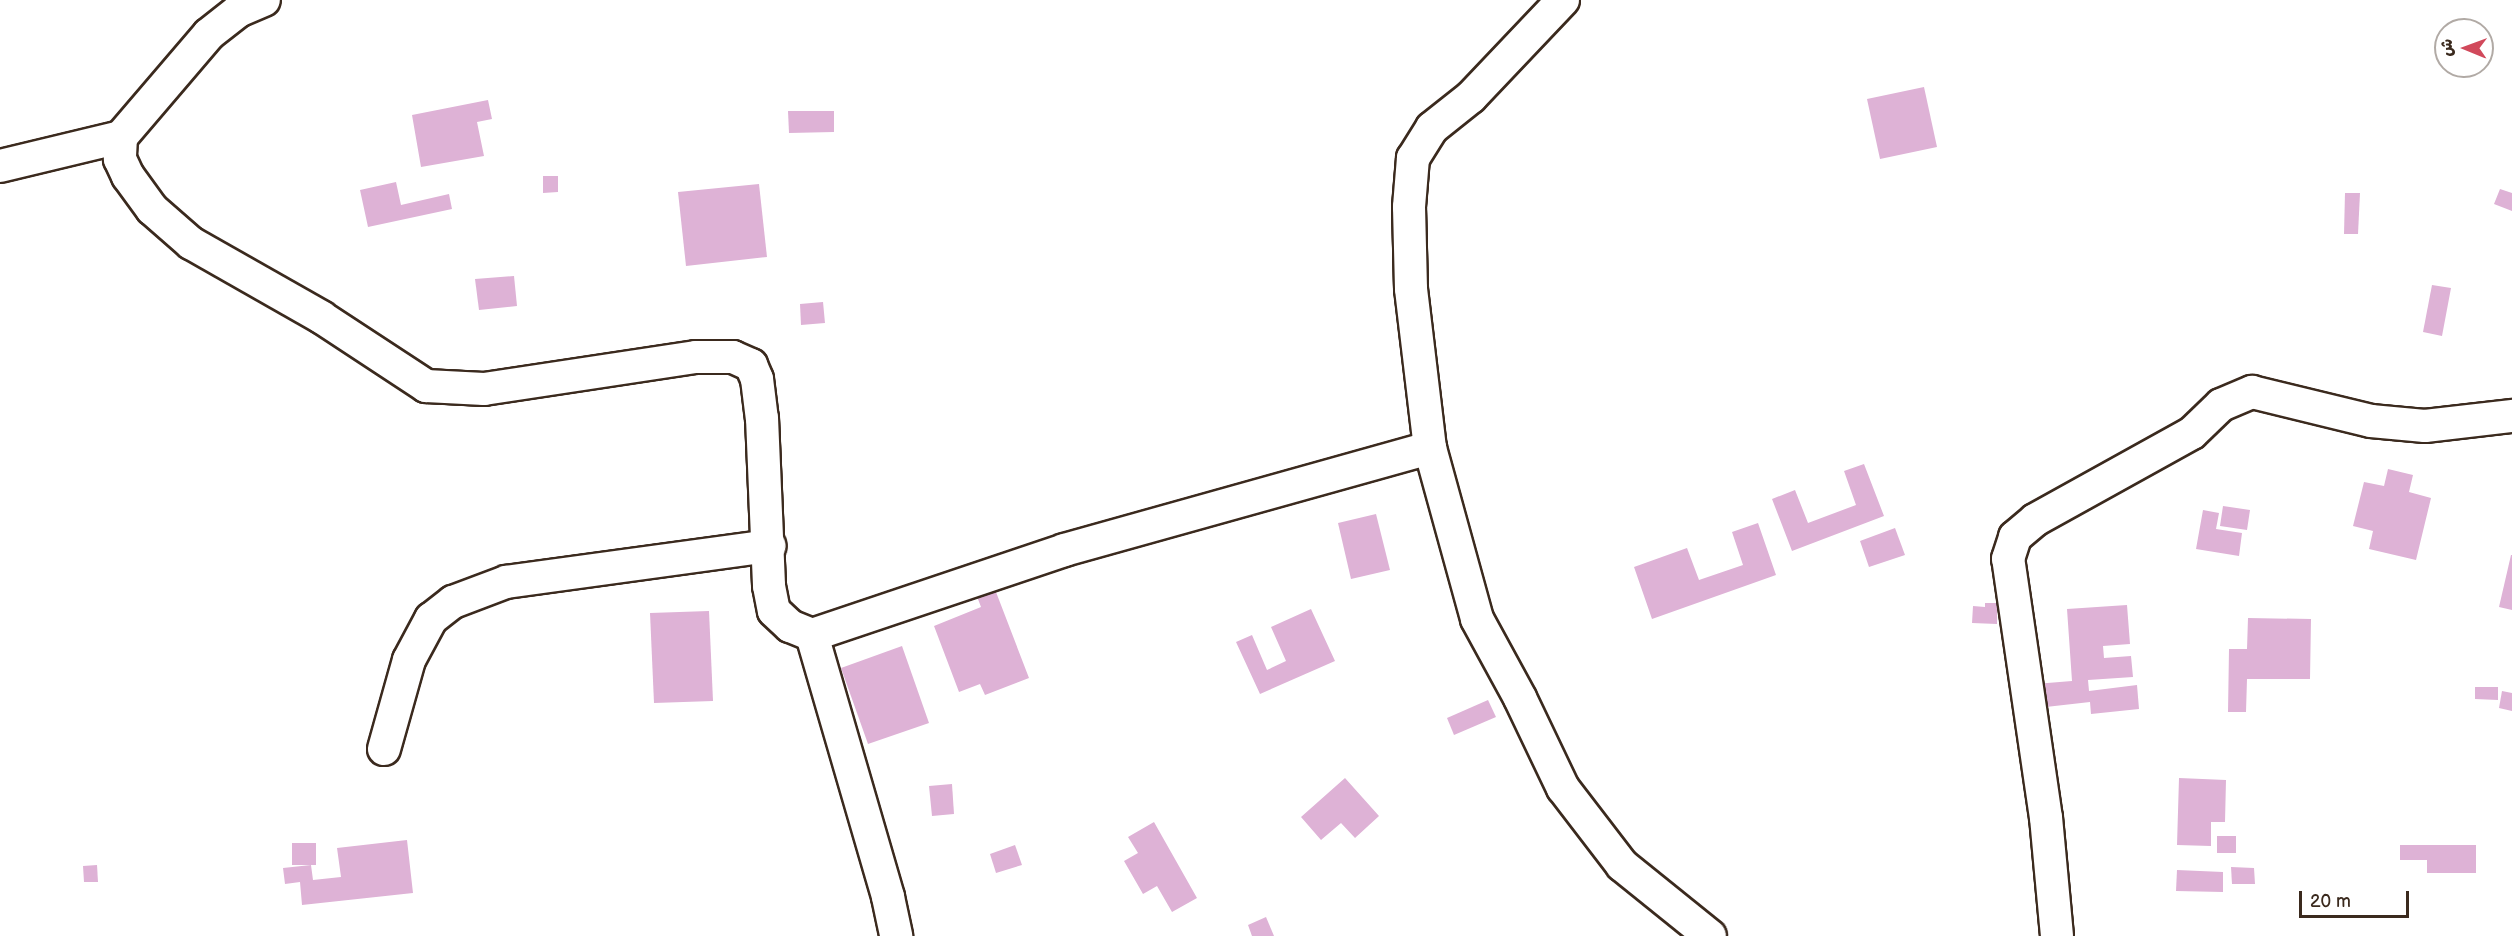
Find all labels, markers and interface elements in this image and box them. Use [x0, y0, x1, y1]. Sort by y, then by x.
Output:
north arrow [2434, 18, 2494, 78]
text: ش [2438, 39, 2457, 57]
scale bar [2302, 879, 2412, 917]
text: 20 m [2310, 891, 2351, 912]

